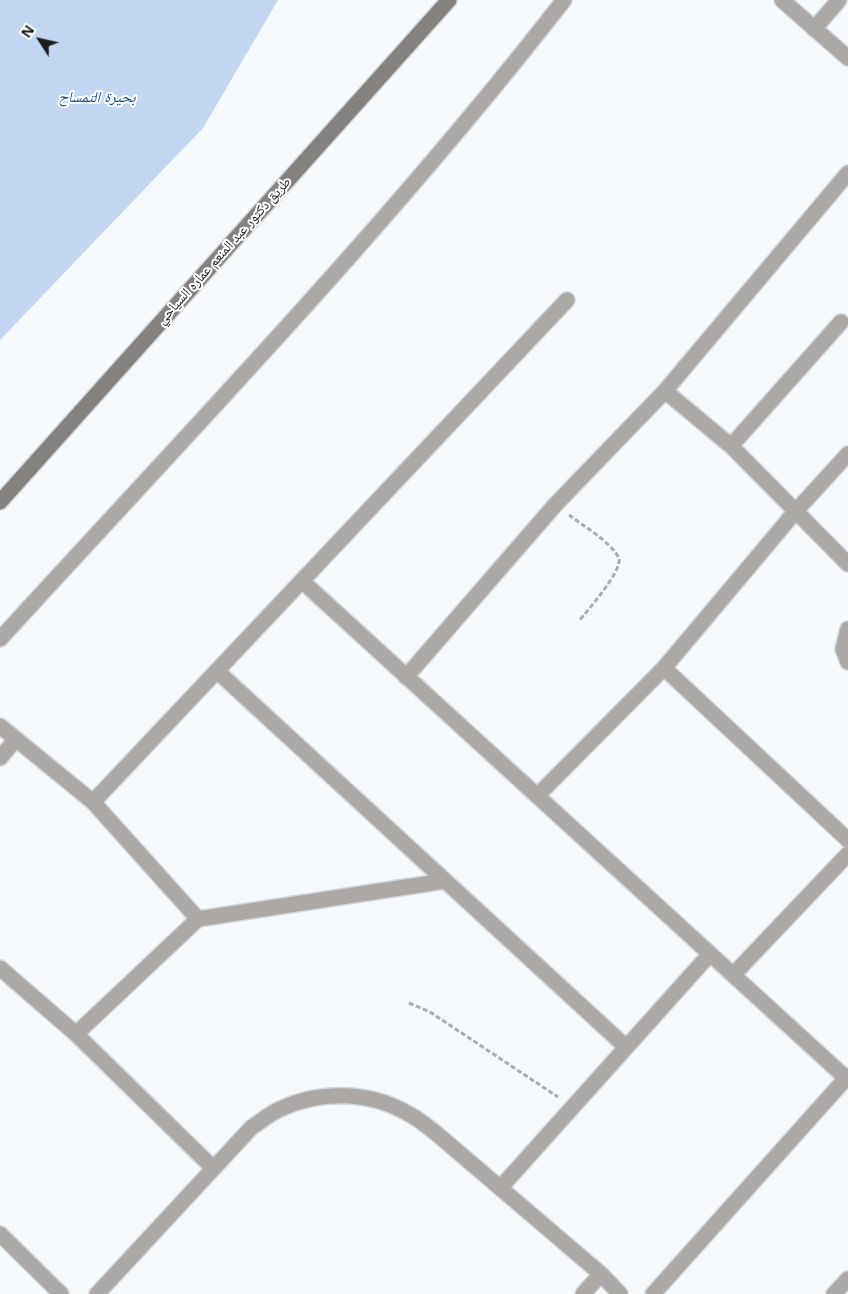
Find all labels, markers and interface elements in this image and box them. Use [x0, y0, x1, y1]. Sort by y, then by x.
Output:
north arrow [15, 15, 65, 65]
text: N [16, 21, 38, 41]
water label: بحيرة التمساح [58, 89, 136, 107]
street label: طريق دكتور عبد المنعم عماره السياحي [153, 174, 295, 328]

